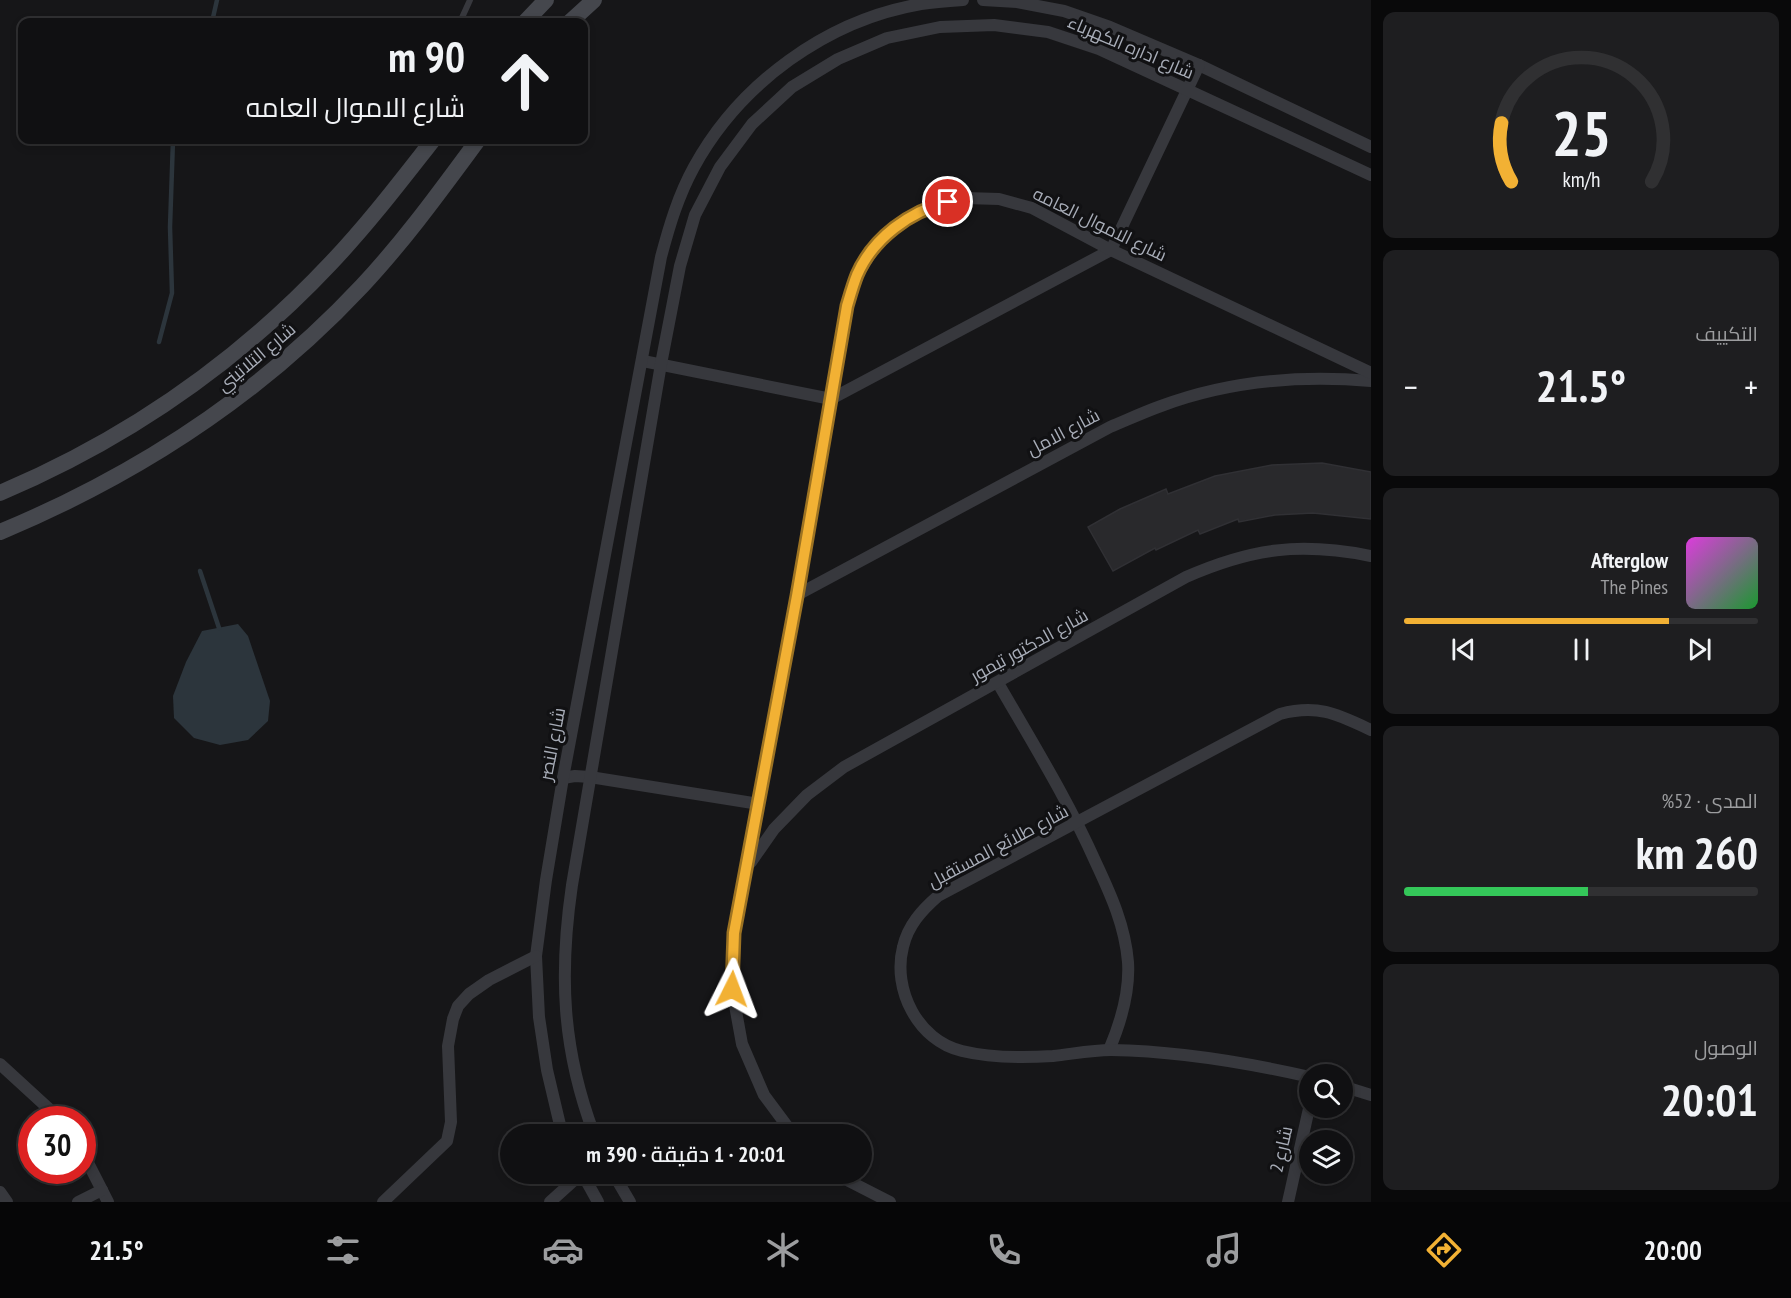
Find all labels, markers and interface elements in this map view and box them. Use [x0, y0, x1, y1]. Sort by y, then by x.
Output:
street label: شارع اداره الكهرباء [1064, 10, 1198, 85]
text: 90 m [388, 29, 465, 84]
icon: ahead [486, 42, 564, 120]
text: شارع الاموال العامه [246, 90, 465, 124]
text: 25 [1551, 92, 1611, 173]
text: km/h [1562, 165, 1600, 193]
pin [922, 176, 973, 227]
street label: شارع الاموال العامه [1029, 182, 1171, 267]
icon: arrive [931, 185, 964, 218]
street label: شارع التلاتيني [212, 317, 302, 399]
text: التكييف [1695, 321, 1758, 347]
text: 21.5° [1536, 356, 1626, 414]
text: − [1404, 365, 1418, 408]
text: + [1744, 365, 1758, 408]
street label: شارع الامل [1023, 403, 1104, 462]
text: Afterglow [1591, 546, 1668, 574]
text: The Pines [1601, 574, 1668, 600]
street label: شارع الدكتور تيمور [965, 603, 1092, 688]
icon: previous [1447, 633, 1480, 666]
icon: pause [1565, 633, 1598, 666]
icon: next [1683, 633, 1716, 666]
street label: شارع النصر [533, 706, 571, 784]
text: المدى · 52% [1662, 788, 1758, 814]
street label: شارع طلائع المستقبل [924, 799, 1073, 894]
text: 260 km [1636, 823, 1758, 881]
position arrow [700, 957, 764, 1021]
text: الوصول [1694, 1035, 1758, 1061]
map controls [1299, 1064, 1353, 1184]
button: search [1299, 1064, 1353, 1118]
text: 20:01 [1661, 1070, 1758, 1128]
speed limit sign: 30 [18, 1106, 96, 1184]
street label: شارع 2 [1265, 1124, 1298, 1175]
button: layers [1299, 1130, 1353, 1184]
text: 20:01 · 1 دقيقة · 390 m [586, 1140, 786, 1168]
icon: filters [322, 1229, 364, 1271]
icon: car [542, 1229, 584, 1271]
icon: climate [762, 1229, 804, 1271]
icon: phone [983, 1229, 1025, 1271]
icon: music [1203, 1229, 1245, 1271]
icon: directions [1423, 1229, 1465, 1271]
text: 21.5° [89, 1233, 143, 1267]
text: 20:00 [1643, 1233, 1702, 1267]

